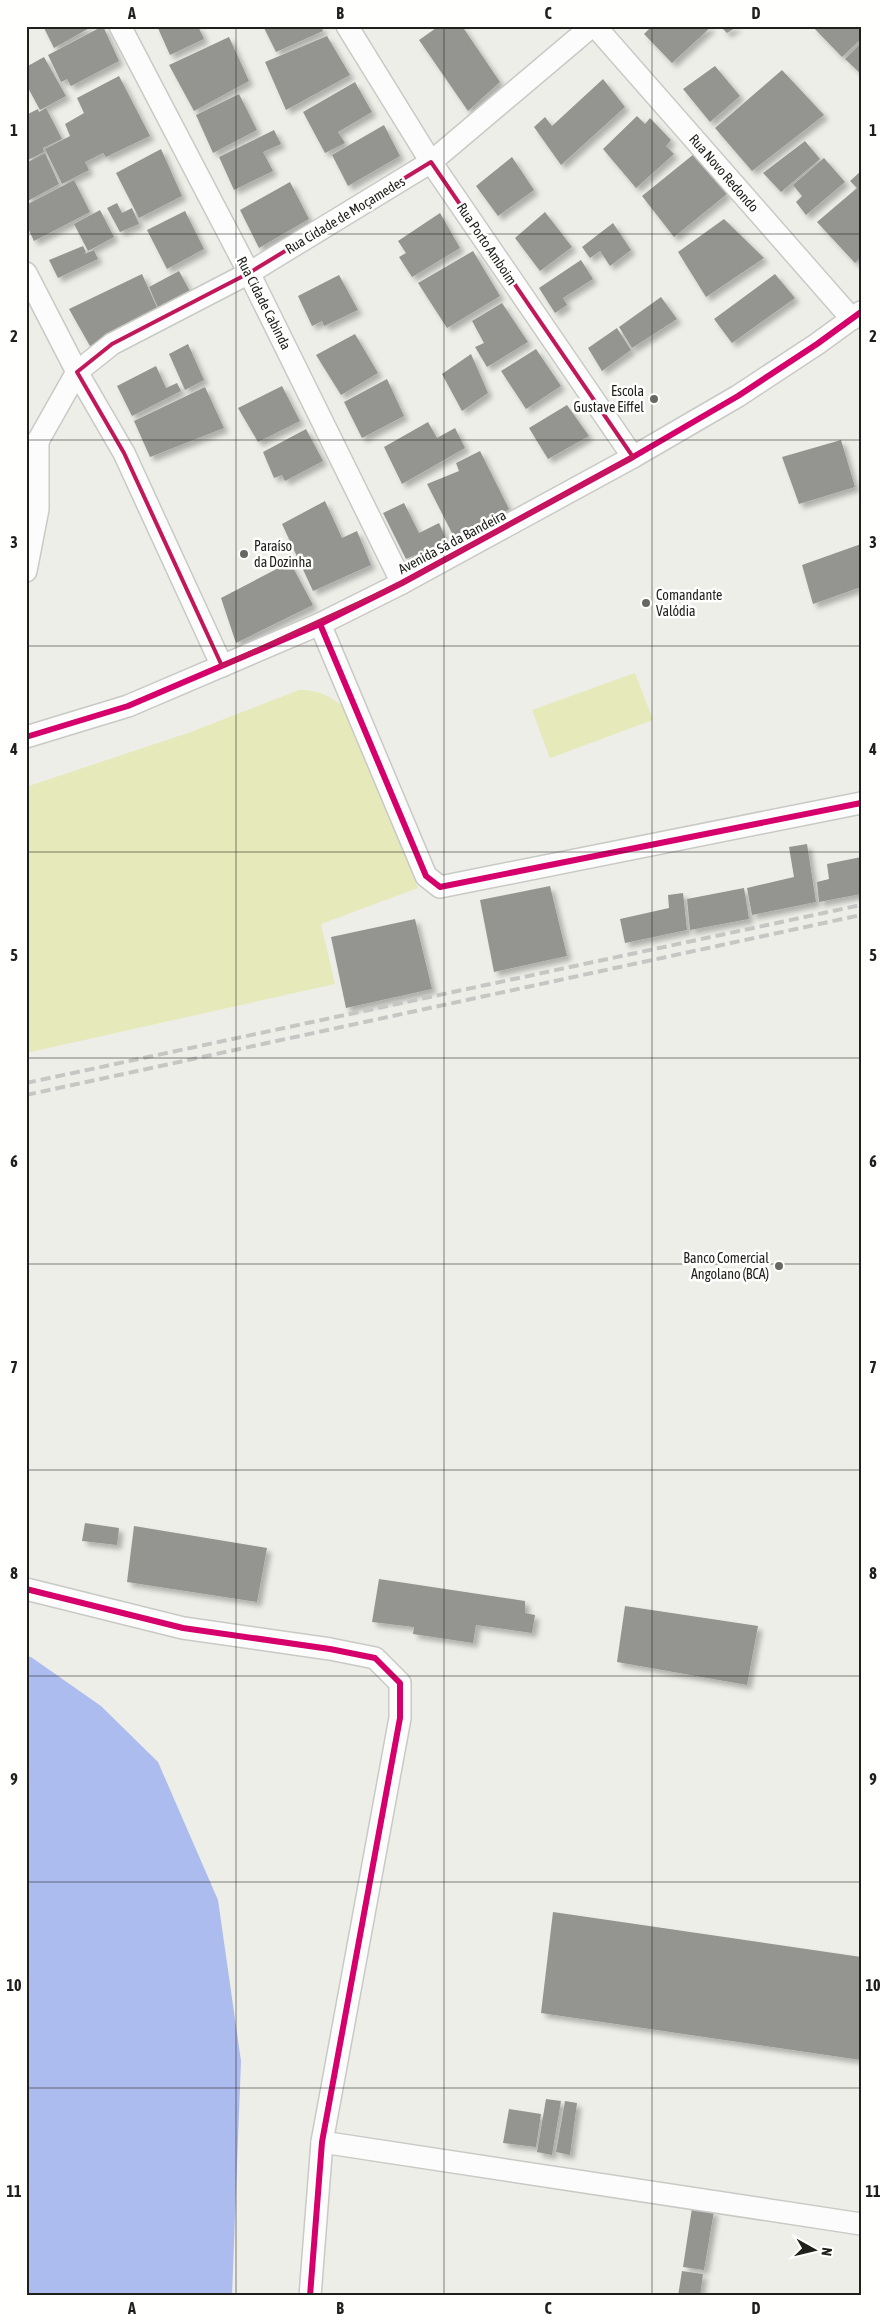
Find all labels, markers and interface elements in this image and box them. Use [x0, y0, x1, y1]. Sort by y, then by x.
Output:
text: A [127, 4, 136, 22]
text: B [336, 4, 344, 22]
text: C [544, 4, 552, 22]
text: D [752, 4, 761, 22]
text: 1 [10, 121, 18, 139]
text: 1 [869, 121, 877, 139]
street label: Rua Novo Redondo [686, 131, 762, 215]
street label: Rua Cidade de Moçamedes [282, 173, 408, 257]
street label: Rua Porto Amboim [454, 200, 520, 288]
street label: Rua Cidade Cabinda [234, 254, 294, 352]
text: 2 [10, 327, 18, 345]
text: 2 [869, 327, 877, 345]
place label: Escola Gustave Eiffel [574, 383, 644, 415]
marker: Escola Gustave Eiffel [648, 393, 660, 405]
street label: Avenida Sá da Bandeira [395, 507, 509, 577]
text: 3 [10, 533, 18, 551]
text: 3 [869, 533, 877, 551]
place label: Paraíso da Dozinha [254, 538, 312, 570]
marker: Paraíso da Dozinha [238, 548, 250, 560]
place label: Comandante Valódia [656, 587, 722, 619]
marker: Comandante Valódia [640, 597, 652, 609]
text: 4 [9, 740, 18, 758]
text: 4 [868, 740, 877, 758]
text: 5 [10, 946, 18, 964]
text: 5 [869, 946, 877, 964]
text: 6 [10, 1152, 18, 1170]
text: 6 [869, 1152, 877, 1170]
place label: Banco Comercial Angolano (BCA) [683, 1250, 769, 1282]
marker: Banco Comercial Angolano (BCA) [773, 1260, 785, 1272]
text: 7 [10, 1358, 18, 1376]
text: 7 [869, 1358, 877, 1376]
text: 8 [10, 1564, 18, 1582]
text: 8 [869, 1564, 877, 1582]
text: 9 [10, 1770, 18, 1788]
text: 9 [869, 1770, 877, 1788]
text: 10 [6, 1976, 22, 1994]
text: 10 [865, 1976, 881, 1994]
text: 11 [6, 2182, 22, 2200]
text: 11 [865, 2182, 881, 2200]
north arrow [790, 2224, 840, 2274]
text: N [818, 2247, 835, 2257]
text: A [127, 2299, 136, 2317]
text: B [336, 2299, 344, 2317]
text: C [544, 2299, 552, 2317]
text: D [752, 2299, 761, 2317]

